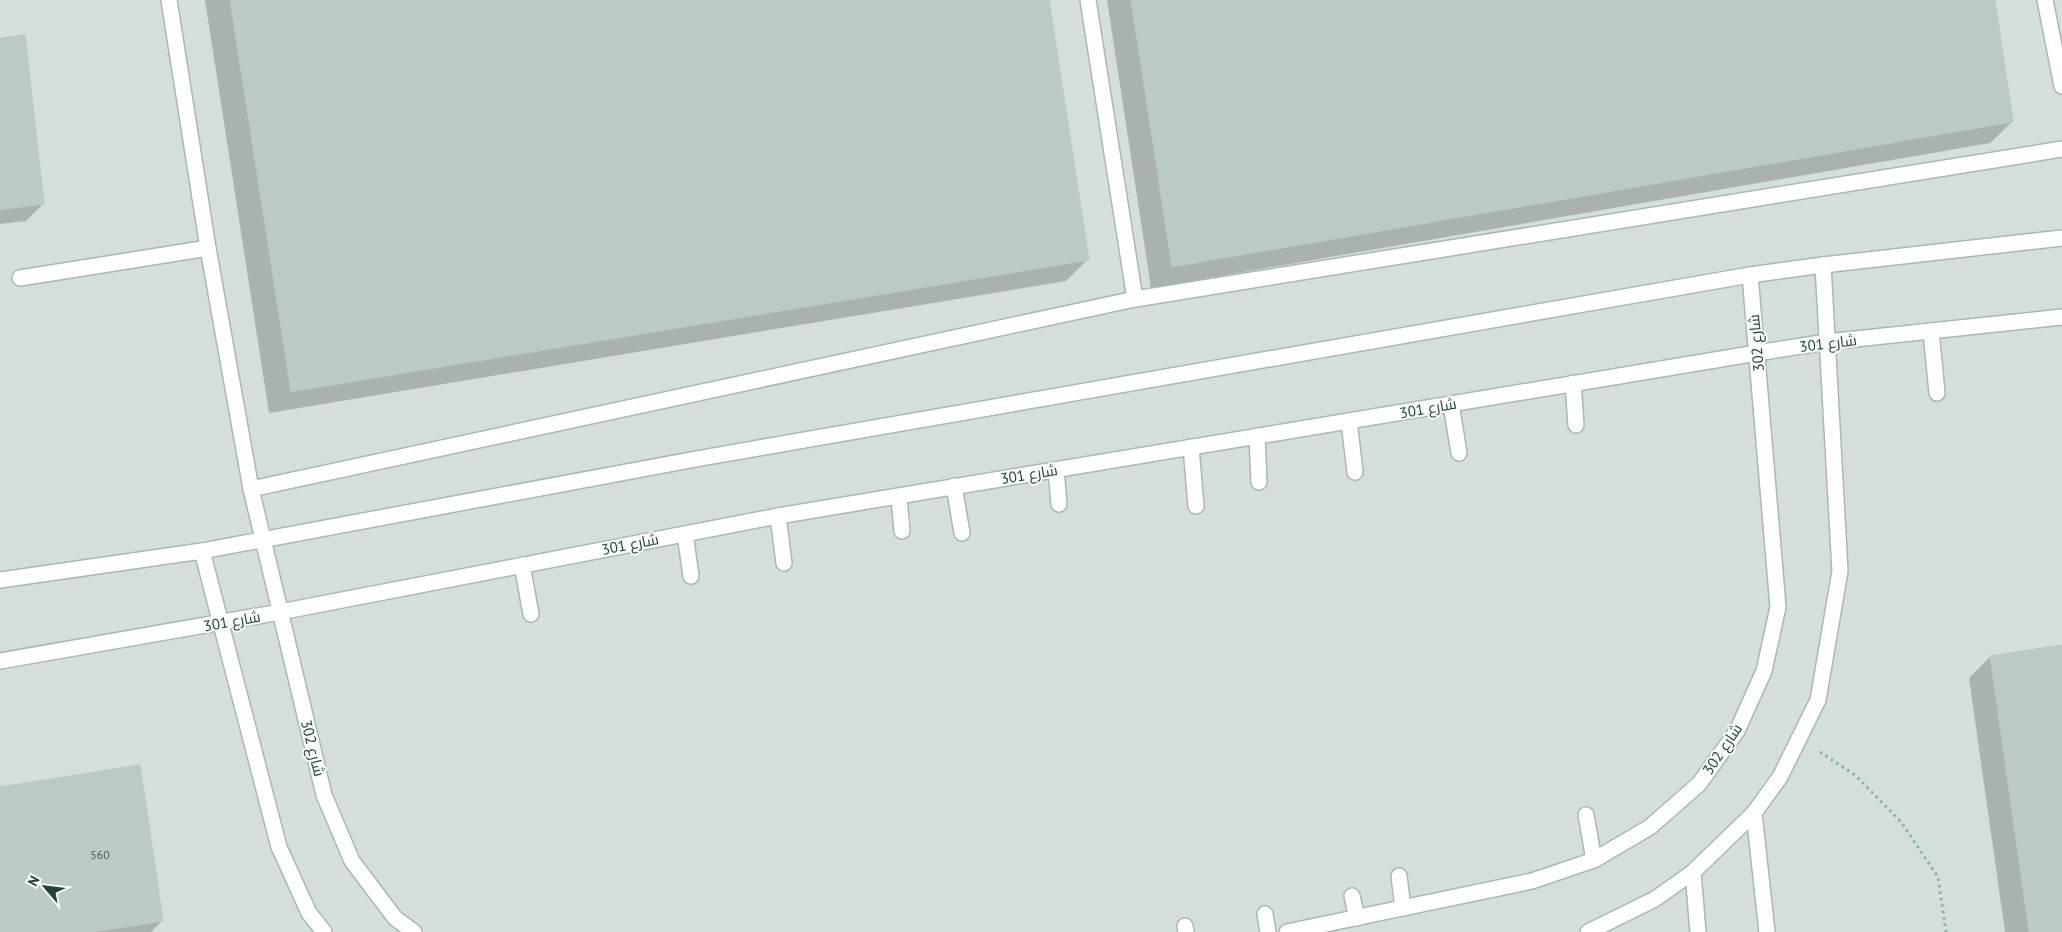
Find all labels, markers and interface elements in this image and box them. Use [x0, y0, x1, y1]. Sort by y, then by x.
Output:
street label: شارع 302 [1744, 313, 1770, 373]
street label: شارع 301 [1798, 330, 1858, 358]
street label: شارع 301 [1398, 394, 1458, 424]
street label: شارع 301 [999, 460, 1059, 490]
street label: شارع 301 [600, 529, 660, 561]
street label: شارع 301 [202, 607, 262, 637]
street label: شارع 302 [295, 718, 329, 779]
street label: شارع 302 [1698, 720, 1748, 779]
house number: 560 [90, 847, 110, 862]
north arrow [20, 862, 70, 912]
text: N [23, 873, 44, 889]

